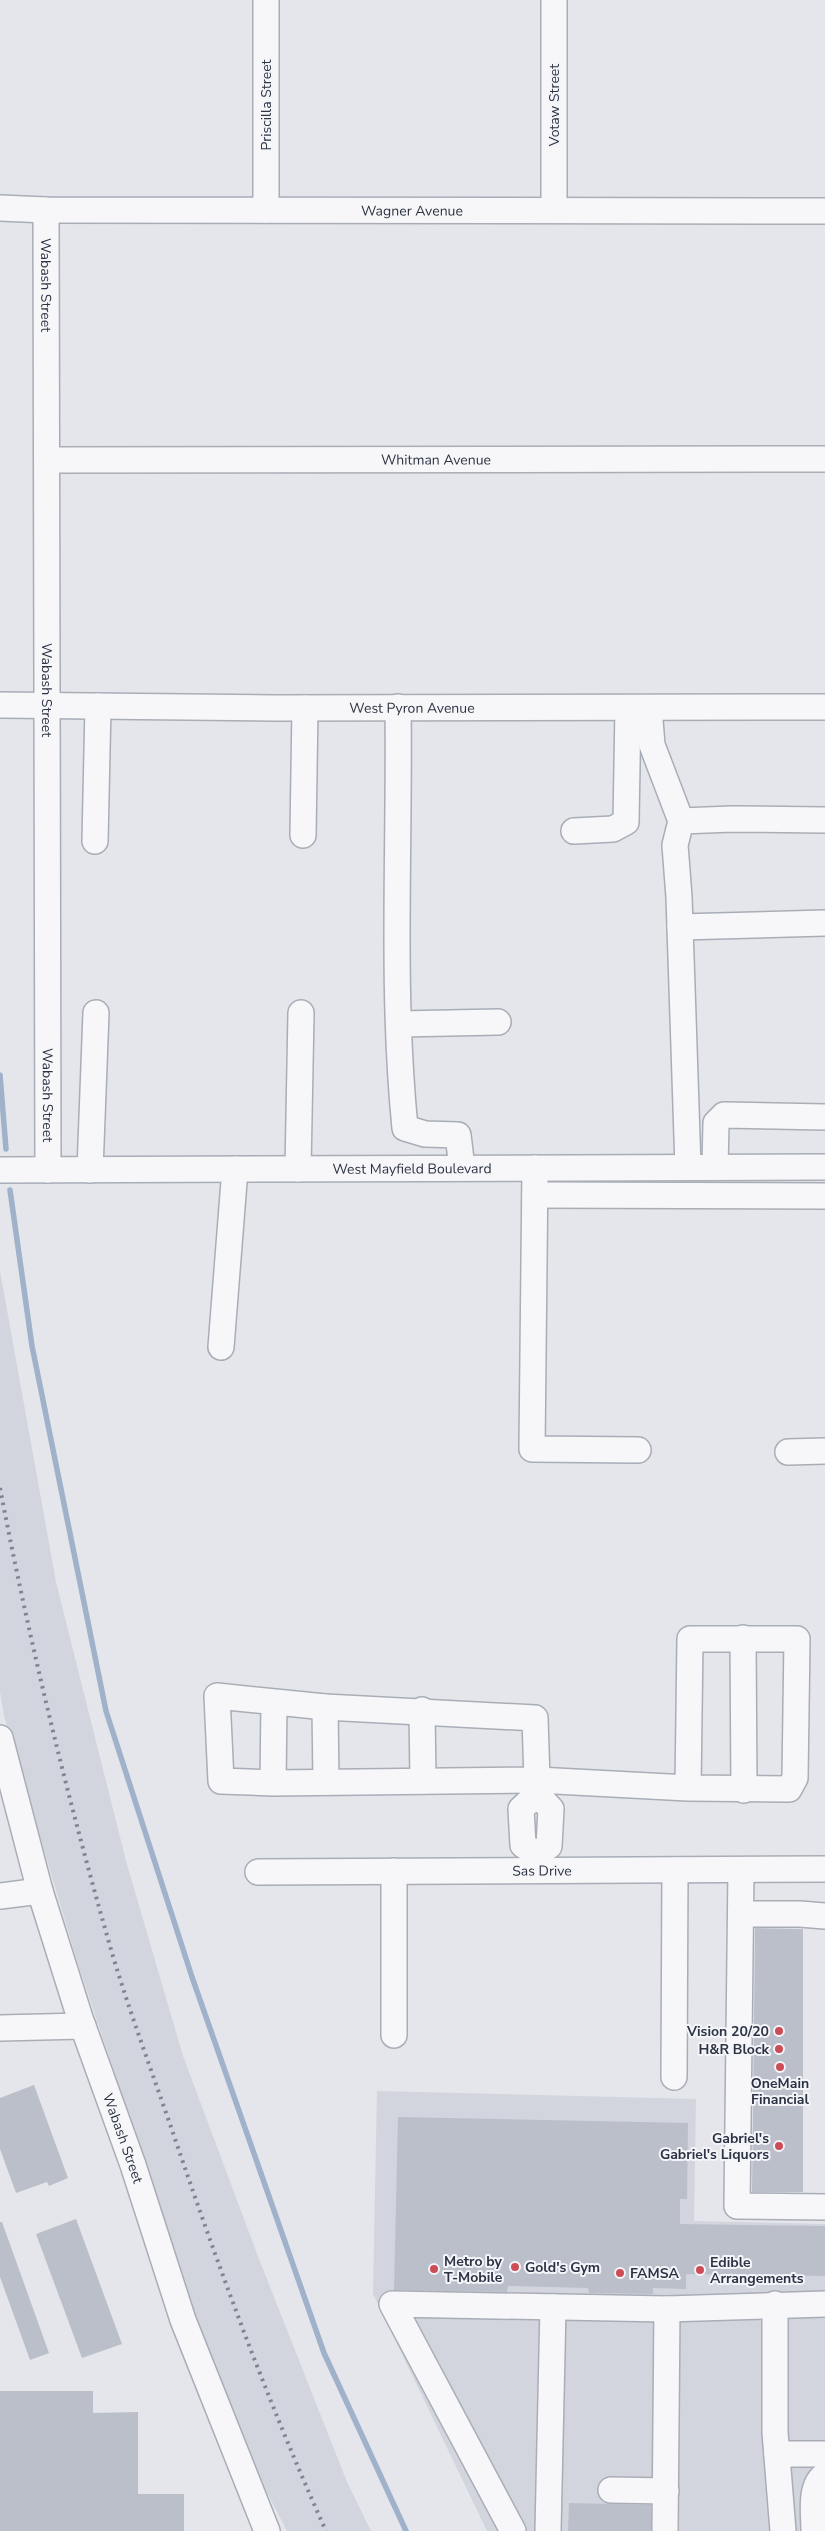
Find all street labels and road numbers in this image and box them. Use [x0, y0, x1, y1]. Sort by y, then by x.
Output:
street label: Priscilla Street [257, 59, 276, 150]
street label: Votaw Street [545, 64, 564, 147]
street label: Wagner Avenue [361, 201, 463, 220]
street label: Wabash Street [37, 238, 56, 332]
street label: Whitman Avenue [381, 450, 491, 469]
street label: Wabash Street [37, 643, 57, 737]
street label: West Pyron Avenue [349, 698, 475, 717]
street label: Wabash Street [38, 1048, 57, 1142]
street label: West Mayfield Boulevard [332, 1159, 492, 1178]
street label: Sas Drive [512, 1861, 572, 1880]
street label: Wabash Street [98, 2091, 148, 2186]

